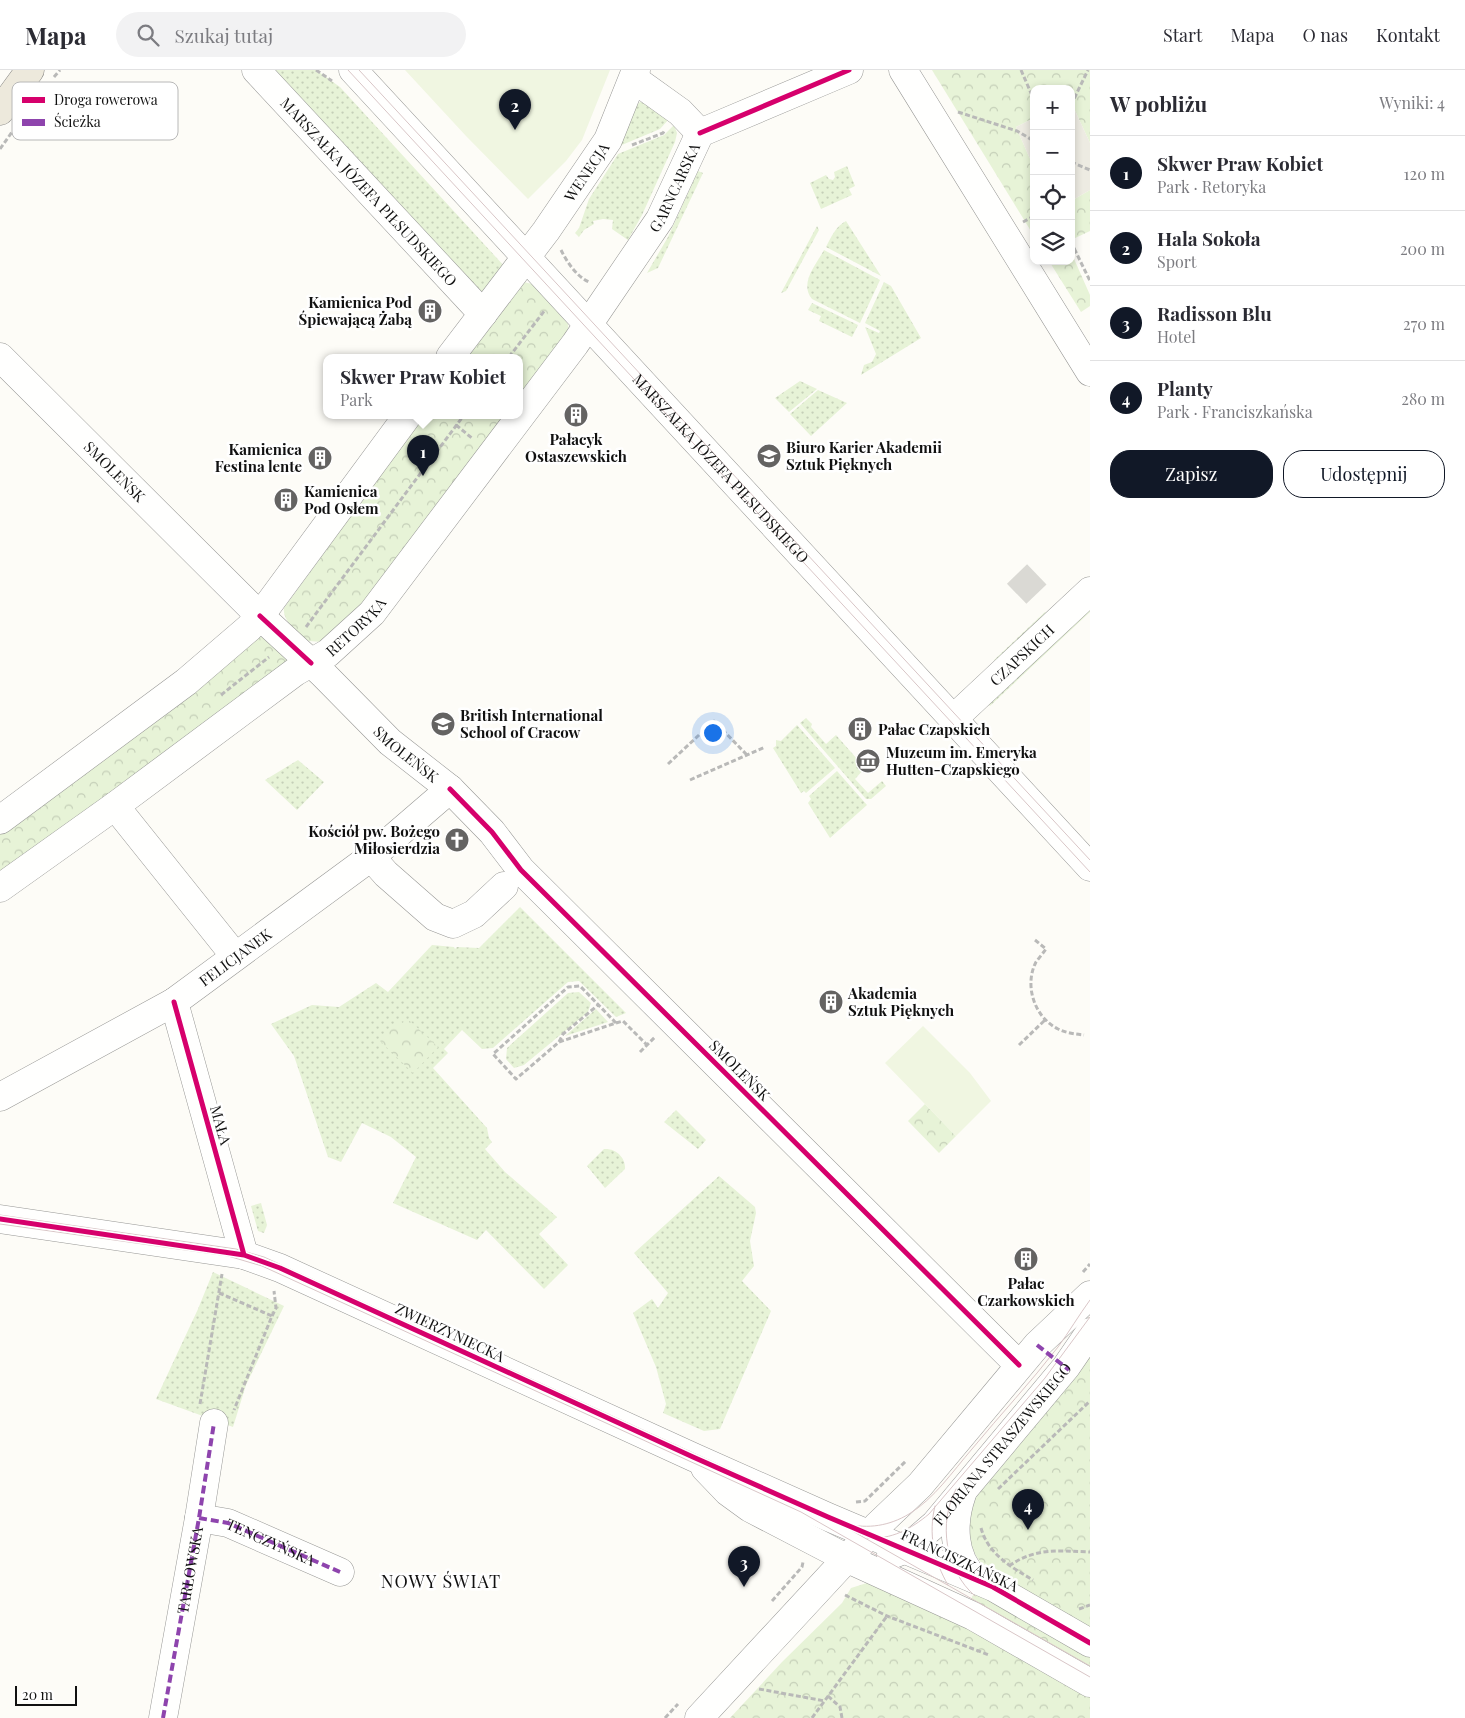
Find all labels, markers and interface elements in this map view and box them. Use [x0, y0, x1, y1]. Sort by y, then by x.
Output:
search box [116, 12, 466, 57]
text: Mapa [25, 19, 86, 51]
icon: search [134, 21, 162, 49]
text: Szukaj tutaj [174, 22, 273, 48]
text: Start [1163, 23, 1202, 47]
text: Mapa [1230, 23, 1274, 47]
text: O nas [1302, 23, 1348, 47]
text: Kontakt [1376, 23, 1440, 47]
legend [12, 82, 178, 140]
map controls [1030, 85, 1075, 265]
button: + [1030, 85, 1075, 130]
pin: 2 [499, 89, 531, 130]
text: W pobliżu [1110, 89, 1207, 117]
text: Droga rowerowa [54, 90, 158, 109]
text: Wyniki: 4 [1379, 92, 1445, 113]
street label: MARSZAŁKA JÓZEFA PIŁSUDSKIEGO [276, 93, 462, 290]
text: Ścieżka [54, 112, 101, 131]
button: − [1030, 130, 1075, 175]
street label: WENECJA [559, 138, 614, 206]
street label: GARNCARSKA [644, 139, 704, 236]
text: Skwer Praw Kobiet [1157, 150, 1323, 176]
text: 1 [1123, 163, 1129, 184]
text: 120 m [1404, 163, 1445, 184]
button: locate [1030, 175, 1075, 220]
text: Park · Retoryka [1157, 176, 1266, 197]
button: layers [1030, 220, 1075, 265]
text: Hala Sokoła [1157, 225, 1261, 251]
text: 2 [1122, 238, 1130, 259]
text: 200 m [1400, 238, 1445, 259]
text: Sport [1157, 251, 1197, 272]
place label: Kamienica Pod Śpiewającą Żabą [298, 292, 412, 329]
building icon: Kamienica Pod Śpiewającą Żabą [417, 298, 443, 324]
text: Radisson Blu [1157, 300, 1272, 326]
text: 3 [1122, 313, 1130, 334]
text: 270 m [1403, 313, 1445, 334]
text: Hotel [1157, 326, 1196, 347]
popup [323, 354, 523, 419]
text: Skwer Praw Kobiet [340, 363, 506, 389]
street label: MARSZAŁKA JÓZEFA PIŁSUDSKIEGO [629, 369, 813, 567]
text: Planty [1157, 375, 1213, 401]
text: 4 [1122, 388, 1130, 409]
text: 280 m [1401, 388, 1445, 409]
text: Park [340, 389, 373, 410]
text: Park · Franciszkańska [1157, 401, 1313, 422]
building icon: Pałacyk Ostaszewskich [563, 402, 589, 428]
place label: Pałacyk Ostaszewskich [525, 429, 627, 466]
pin: 1 [407, 435, 439, 476]
street label: SMOLEŃSK [80, 437, 150, 506]
place label: Biuro Karier Akademii Sztuk Pięknych [786, 437, 942, 474]
place label: Kamienica Festina lente [215, 439, 302, 476]
school or university icon: Biuro Karier Akademii Sztuk Pięknych [756, 443, 782, 469]
building icon: Kamienica Festina lente [307, 445, 333, 471]
button: Zapisz [1110, 450, 1273, 498]
button: Udostępnij [1283, 450, 1445, 498]
place label: Kamienica Pod Osłem [304, 481, 379, 518]
building icon: Kamienica Pod Osłem [273, 487, 299, 513]
street label: RETORYKA [321, 593, 391, 660]
street label: CZAPSKICH [985, 620, 1058, 690]
place label: British International School of Cracow [460, 705, 603, 742]
school or university icon: British International School of Cracow [430, 711, 456, 737]
building icon: Pałac Czapskich [847, 716, 873, 742]
place label: Pałac Czapskich [878, 719, 990, 739]
your location [700, 720, 726, 746]
street label: SMOLEŃSK [369, 721, 443, 786]
place label: Muzeum im. Emeryka Hutten-Czapskiego [886, 742, 1037, 779]
museum icon: Muzeum im. Emeryka Hutten-Czapskiego [855, 748, 881, 774]
place label: Kościół pw. Bożego Miłosierdzia [308, 821, 440, 858]
church icon: Kościół pw. Bożego Miłosierdzia [444, 827, 470, 853]
street label: FELICJANEK [195, 924, 275, 990]
place label: Akademia Sztuk Pięknych [847, 983, 954, 1020]
building icon: Akademia Sztuk Pięknych [818, 989, 844, 1015]
street label: SMOLEŃSK [705, 1035, 775, 1105]
street label: MAŁA [206, 1103, 236, 1148]
building icon: Pałac Czarkowskich [1013, 1246, 1039, 1272]
place label: Pałac Czarkowskich [977, 1273, 1075, 1310]
street label: ZWIERZYNIECKA [392, 1298, 508, 1366]
street label: FLORIANA STRASZEWSKIEGO [928, 1358, 1076, 1529]
pin: 4 [1012, 1489, 1044, 1530]
street label: TENCZYŃSKA [223, 1513, 319, 1570]
street label: FRANCISZKAŃSKA [898, 1524, 1022, 1596]
street label: TARŁOWSKA [172, 1525, 207, 1616]
pin: 3 [728, 1546, 760, 1587]
district label: NOWY ŚWIAT [381, 1569, 501, 1593]
scale bar [15, 1683, 78, 1706]
text: 20 m [22, 1685, 53, 1704]

